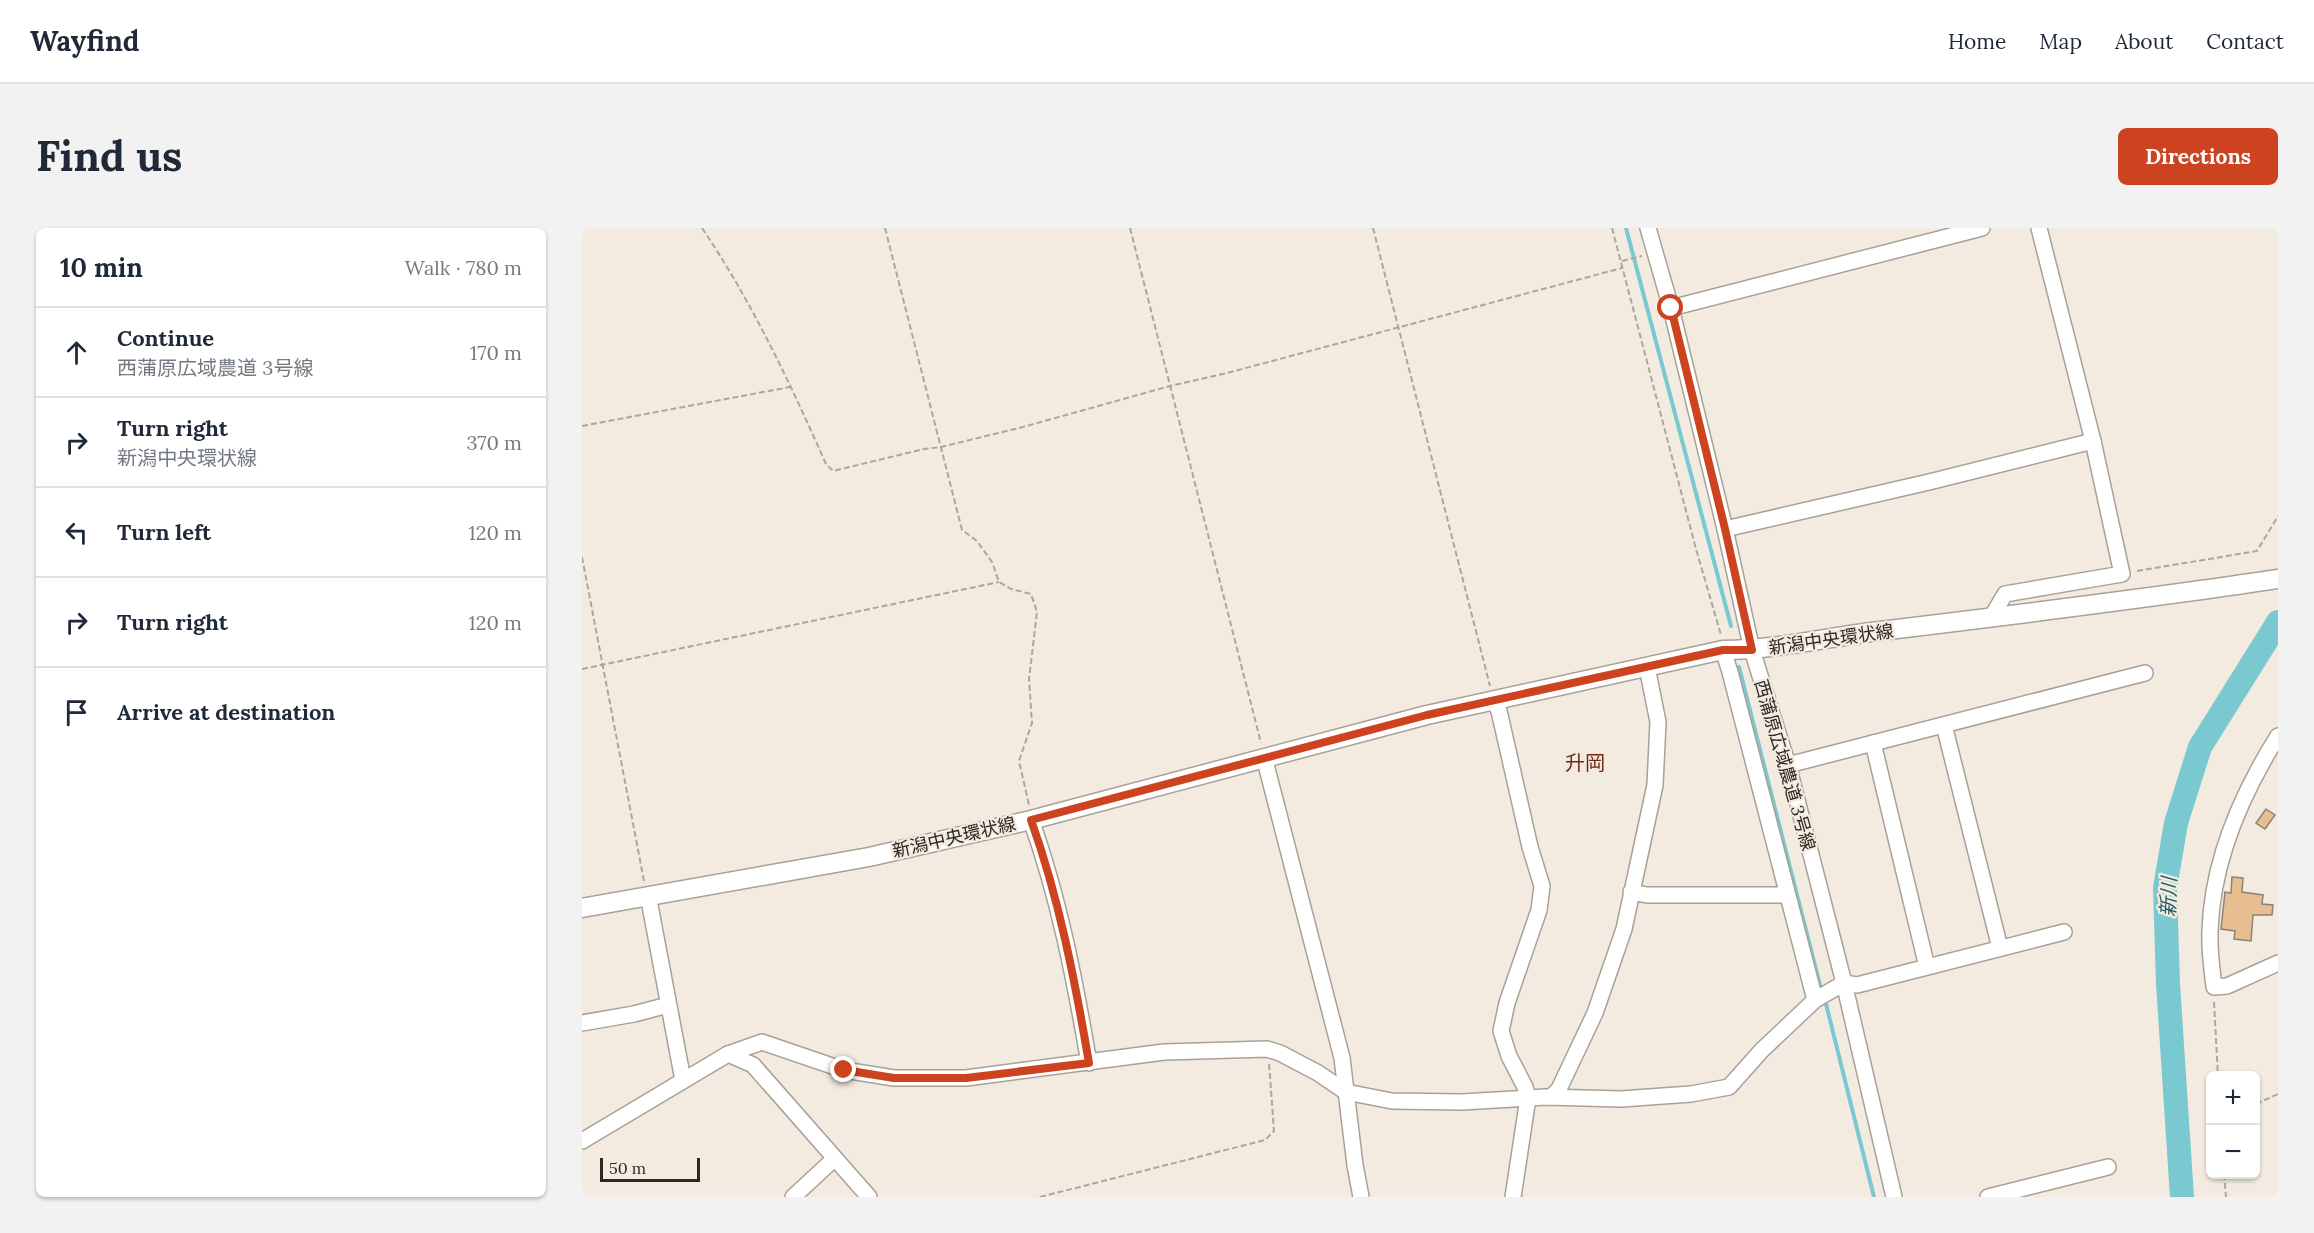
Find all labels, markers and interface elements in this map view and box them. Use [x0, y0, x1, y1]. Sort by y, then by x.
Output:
text: Wayfind [30, 23, 139, 59]
text: Home [1948, 28, 2006, 55]
text: Map [2039, 28, 2082, 55]
text: About [2115, 28, 2173, 55]
text: Contact [2206, 28, 2284, 55]
button: Directions [2118, 128, 2278, 185]
text: Find us [36, 129, 182, 183]
text: 10 min [60, 251, 143, 284]
text: Walk · 780 m [405, 255, 522, 280]
route start [1657, 294, 1683, 320]
text: Continue [117, 324, 214, 352]
icon: ahead [60, 336, 93, 369]
text: 170 m [470, 340, 522, 365]
text: 西蒲原広域農道 3号線 [117, 355, 313, 380]
text: Turn right [117, 414, 228, 442]
icon: right [60, 426, 93, 459]
text: 370 m [467, 430, 522, 455]
text: 新潟中央環状線 [117, 445, 257, 470]
icon: left [60, 516, 93, 549]
text: Turn left [117, 518, 211, 546]
text: 120 m [468, 520, 522, 545]
icon: right [60, 606, 93, 639]
text: Turn right [117, 608, 228, 636]
text: 120 m [468, 610, 522, 635]
street label: 新潟中央環状線 [1767, 619, 1895, 659]
street label: 西蒲原広域農道 3号線 [1750, 677, 1820, 853]
icon: arrive [60, 696, 93, 729]
text: Arrive at destination [117, 698, 335, 726]
district label: 升岡 [1565, 750, 1605, 775]
street label: 新潟中央環状線 [890, 812, 1018, 862]
water label: 新川 [2155, 875, 2181, 917]
route end [830, 1056, 856, 1082]
map controls [2206, 1071, 2260, 1179]
button: + [2206, 1071, 2260, 1125]
button: − [2206, 1125, 2260, 1179]
scale bar [600, 1155, 700, 1182]
text: 50 m [609, 1158, 646, 1178]

